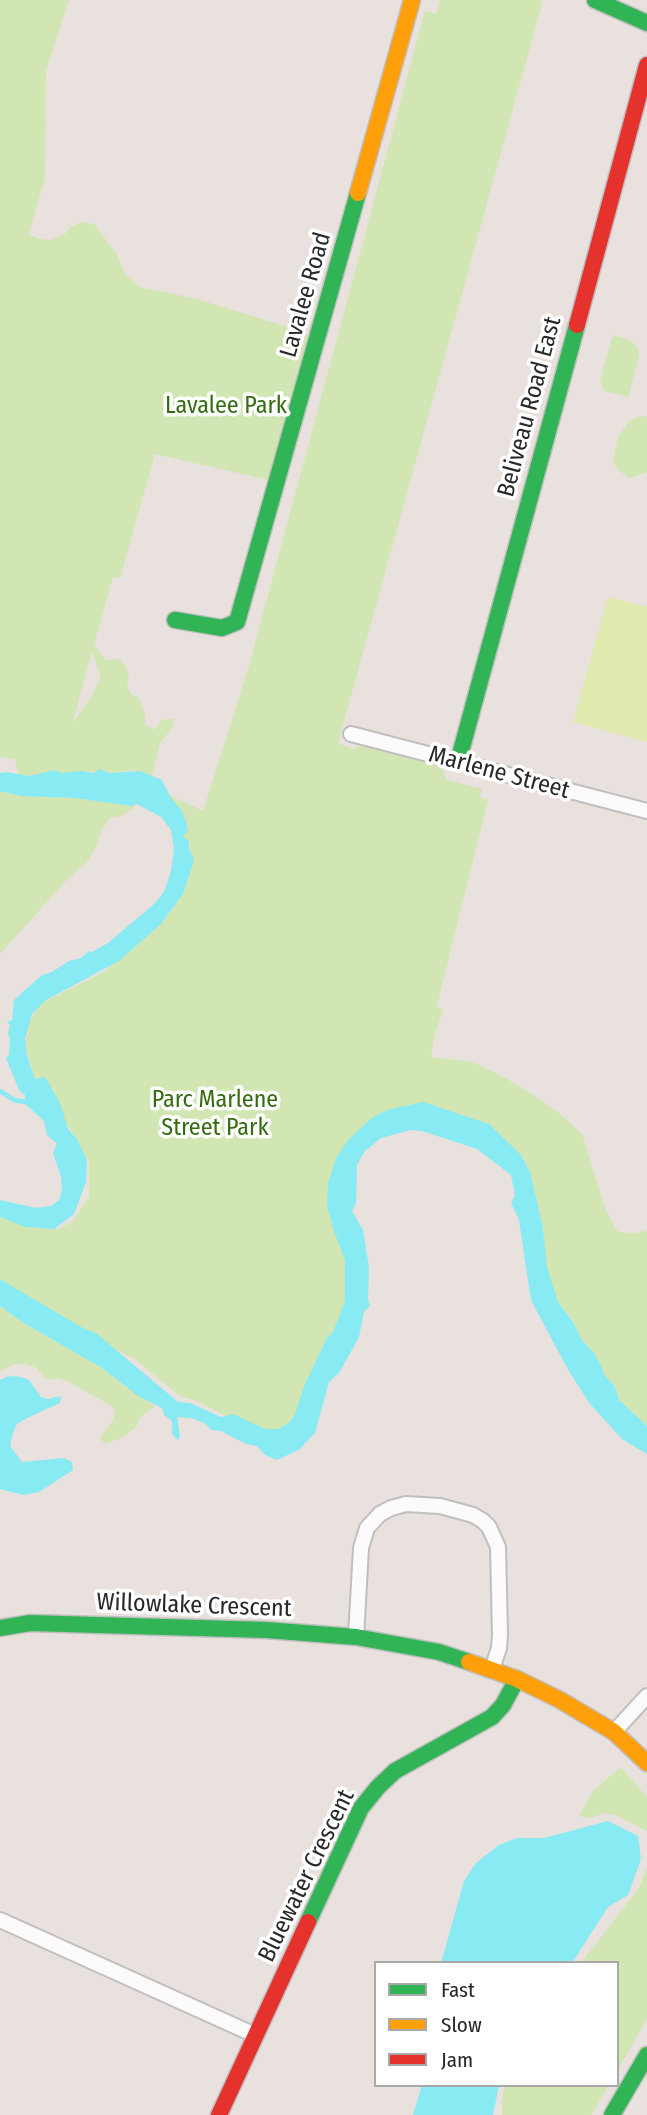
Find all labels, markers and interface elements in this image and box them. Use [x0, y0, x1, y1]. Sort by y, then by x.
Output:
street label: Lavalee Road [274, 229, 338, 361]
street label: Beliveau Road East [492, 314, 568, 500]
park label: Lavalee Park [165, 392, 287, 420]
street label: Marlene Street [426, 740, 572, 806]
park label: Parc Marlene Street Park [152, 1086, 278, 1142]
street label: Willowlake Crescent [96, 1588, 292, 1624]
street label: Bluewater Crescent [253, 1785, 361, 1967]
legend [374, 1961, 619, 2087]
text: Fast [441, 1977, 475, 2003]
text: Slow [441, 2012, 482, 2038]
text: Jam [441, 2047, 473, 2073]

